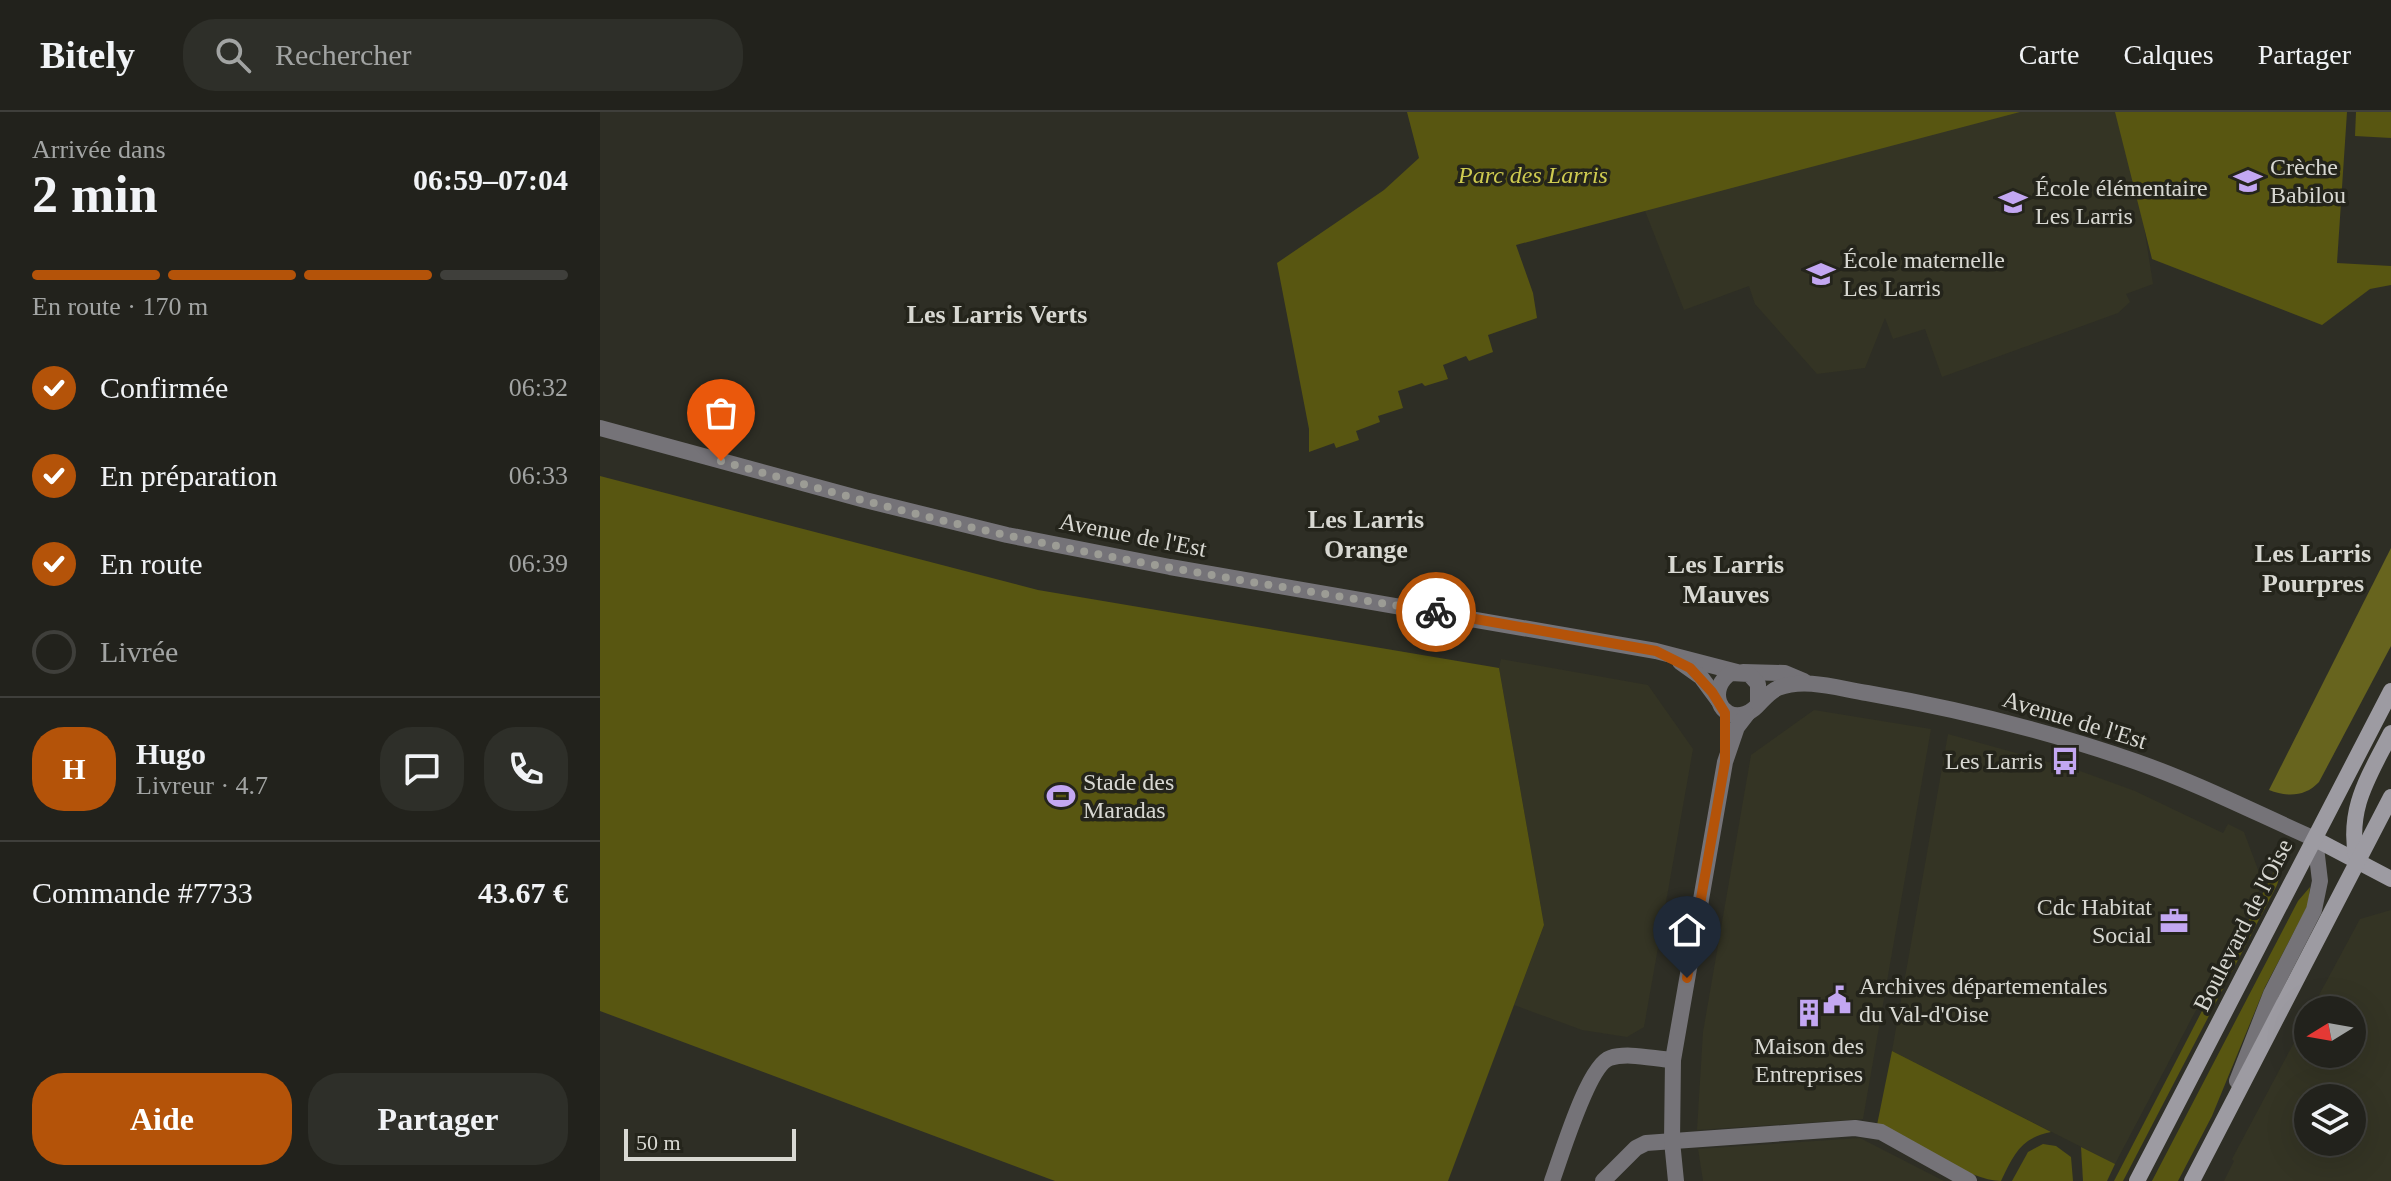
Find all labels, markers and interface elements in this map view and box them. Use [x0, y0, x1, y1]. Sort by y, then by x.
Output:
search box [183, 19, 743, 91]
icon: search [211, 33, 255, 77]
text: Bitely [40, 34, 135, 76]
text: Rechercher [275, 38, 412, 71]
text: Carte [2019, 39, 2079, 70]
text: Calques [2123, 39, 2214, 70]
text: Partager [2258, 39, 2351, 70]
text: Arrivée dans [32, 135, 166, 164]
place label: Crèche Babilou [2270, 154, 2346, 208]
park label: Parc des Larris [1457, 162, 1608, 188]
text: 06:59–07:04 [413, 163, 568, 196]
text: 2 min [32, 166, 158, 223]
school or university icon: Crèche Babilou [2233, 166, 2263, 196]
place label: École élémentaire Les Larris [2035, 175, 2208, 229]
school or university icon: École élémentaire Les Larris [1998, 187, 2028, 217]
place label: École maternelle Les Larris [1843, 247, 2005, 301]
school or university icon: École maternelle Les Larris [1806, 259, 1836, 289]
text: En route · 170 m [32, 292, 208, 321]
district label: Les Larris Verts [907, 300, 1087, 329]
icon: check [32, 366, 76, 410]
text: Confirmée [100, 371, 228, 404]
text: 06:32 [509, 373, 568, 402]
pin [687, 379, 755, 461]
icon: bag [699, 391, 743, 435]
icon: check [32, 454, 76, 498]
text: En préparation [100, 459, 277, 492]
text: 06:33 [509, 461, 568, 490]
district label: Les Larris Orange [1308, 505, 1424, 564]
street label: Avenue de l'Est [1057, 508, 1209, 562]
district label: Les Larris Pourpres [2255, 539, 2371, 598]
icon: check [32, 542, 76, 586]
text: En route [100, 547, 202, 580]
text: 06:39 [509, 549, 568, 578]
district label: Les Larris Mauves [1668, 550, 1784, 609]
courier [1396, 572, 1476, 652]
icon: bike [1414, 590, 1458, 634]
text: Livrée [100, 635, 178, 668]
street label: Avenue de l'Est [2000, 686, 2150, 754]
button: chat [380, 727, 464, 811]
button: phone [484, 727, 568, 811]
text: Hugo [136, 737, 206, 770]
bus stop icon: Les Larris [2050, 746, 2080, 776]
place label: Les Larris [1945, 748, 2043, 774]
text: H [62, 752, 86, 785]
place label: Stade des Maradas [1083, 769, 1174, 823]
text: Livreur · 4.7 [136, 771, 268, 800]
sports icon: Stade des Maradas [1046, 781, 1076, 811]
street label: Boulevard de l'Oise [2188, 835, 2298, 1015]
text: Commande #7733 [32, 876, 253, 909]
text: 43.67 € [478, 876, 568, 909]
place label: Cdc Habitat Social [2037, 894, 2152, 948]
pin [1653, 896, 1721, 978]
office icon: Cdc Habitat Social [2159, 906, 2189, 936]
icon: home [1665, 908, 1709, 952]
place label: Archives départementales du Val-d'Oise [1859, 973, 2108, 1027]
public building icon: Archives départementales du Val-d'Oise [1822, 985, 1852, 1015]
north arrow [2294, 996, 2366, 1068]
map controls [2294, 996, 2366, 1156]
building icon: Maison des Entreprises [1794, 998, 1824, 1028]
place label: Maison des Entreprises [1754, 1033, 1864, 1087]
button: Aide [32, 1073, 292, 1165]
button: Partager [308, 1073, 568, 1165]
button: layers [2294, 1084, 2366, 1156]
scale bar [624, 1125, 796, 1161]
text: 50 m [636, 1130, 681, 1155]

